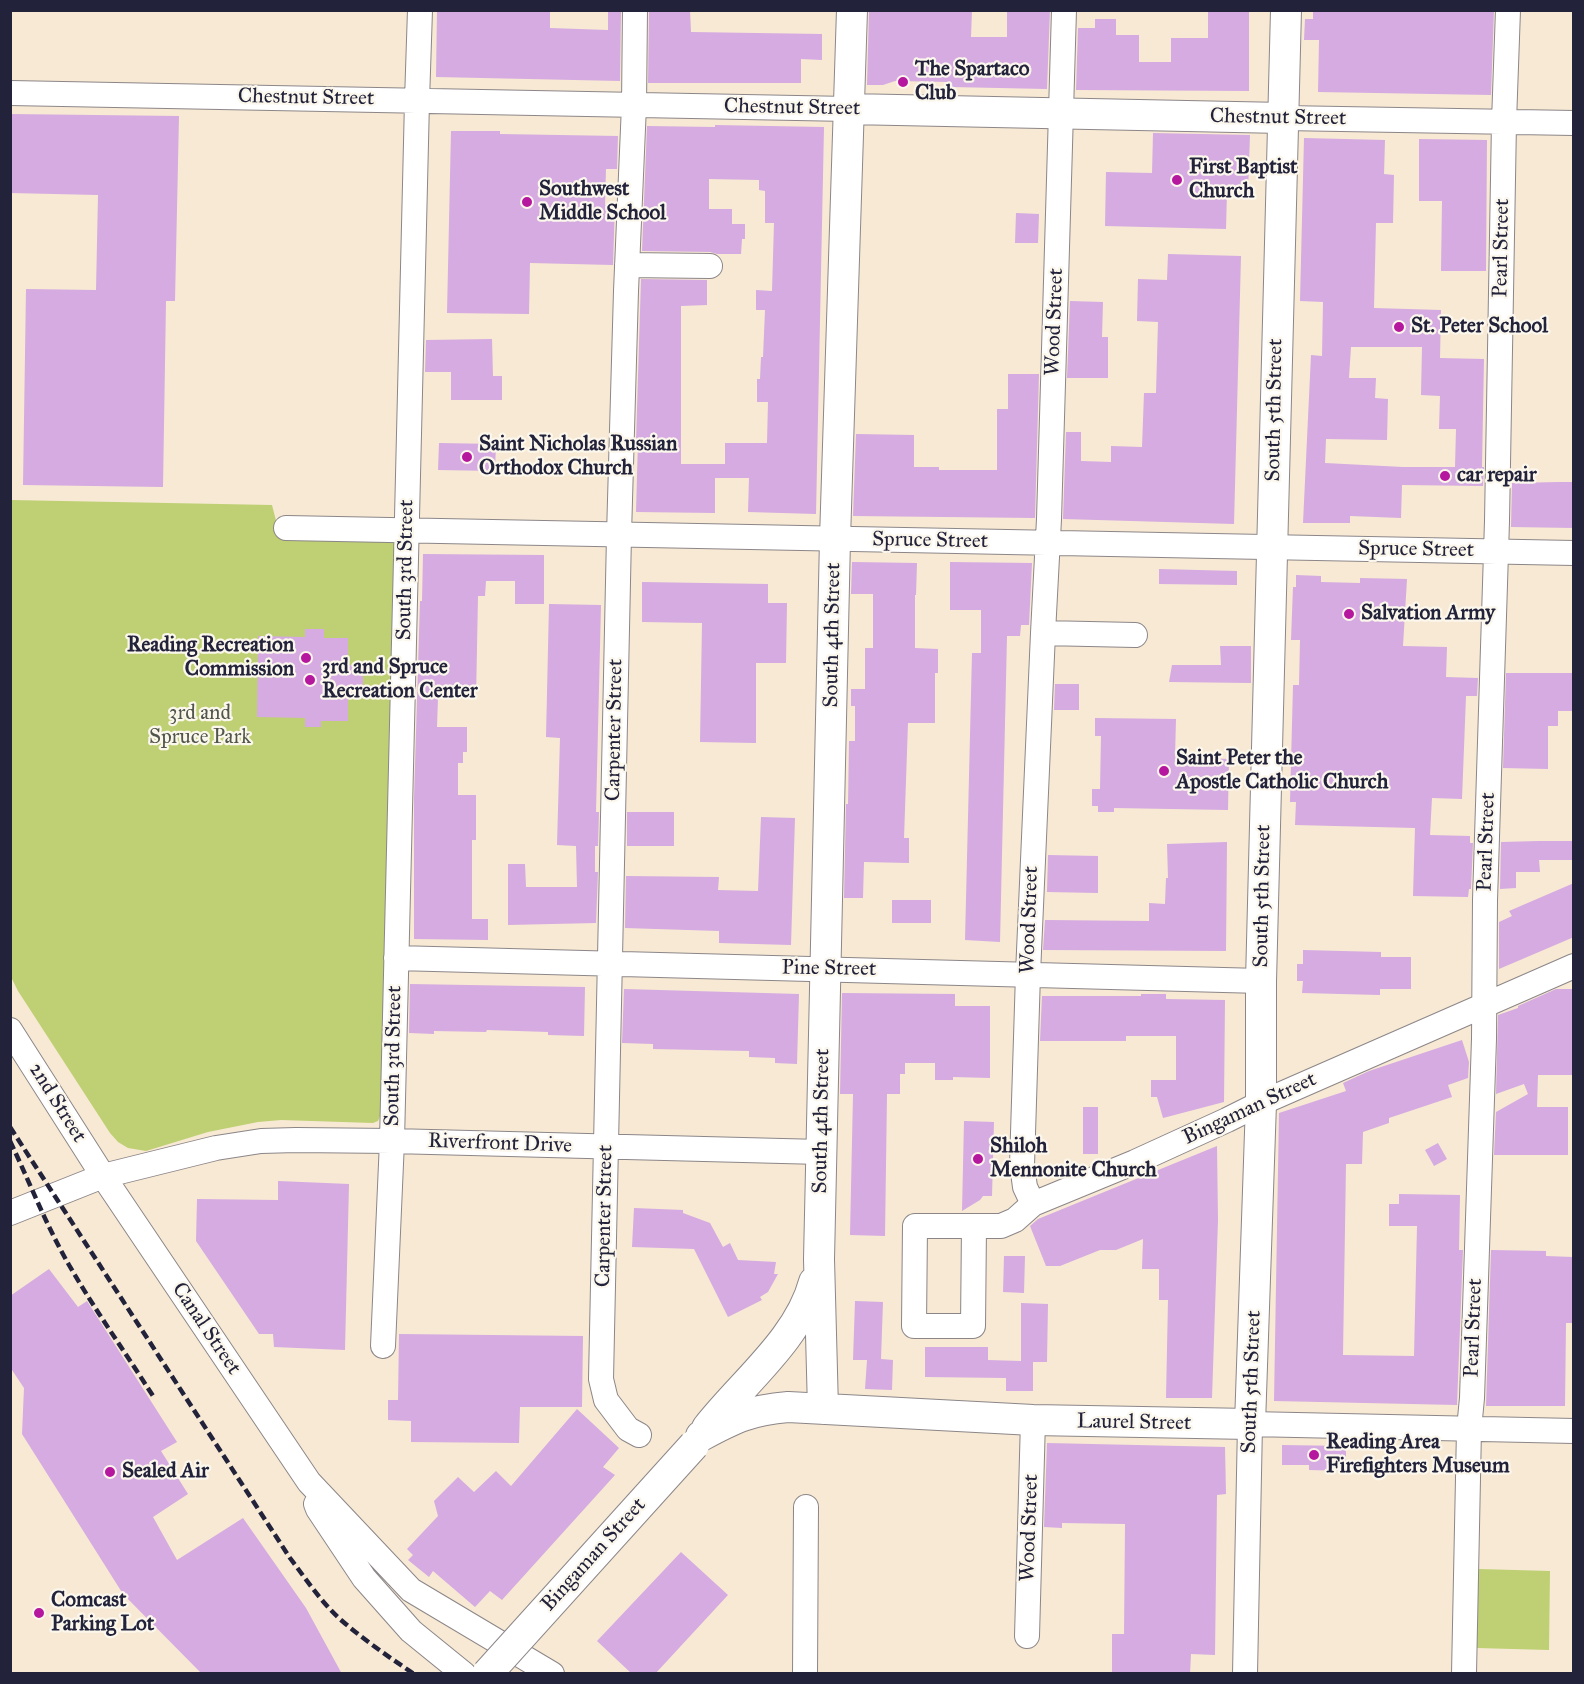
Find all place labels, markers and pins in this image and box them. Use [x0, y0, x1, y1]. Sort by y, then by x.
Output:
place label: The Spartaco Club [915, 57, 1030, 107]
marker: The Spartaco Club [896, 75, 910, 89]
place label: First Baptist Church [1189, 155, 1298, 205]
marker: First Baptist Church [1170, 173, 1184, 187]
place label: Southwest Middle School [539, 177, 666, 227]
marker: Southwest Middle School [520, 195, 534, 209]
place label: St. Peter School [1411, 314, 1548, 340]
marker: St. Peter School [1392, 320, 1406, 334]
place label: Saint Nicholas Russian Orthodox Church [479, 432, 677, 482]
marker: Saint Nicholas Russian Orthodox Church [460, 450, 474, 464]
place label: car repair [1457, 463, 1537, 489]
marker: car repair [1438, 469, 1452, 483]
place label: Salvation Army [1361, 601, 1495, 627]
marker: Salvation Army [1342, 607, 1356, 621]
place label: Reading Recreation Commission [127, 633, 294, 683]
marker: Reading Recreation Commission [299, 651, 313, 665]
place label: 3rd and Spruce Recreation Center [322, 655, 478, 705]
marker: 3rd and Spruce Recreation Center [303, 673, 317, 687]
place label: Saint Peter the Apostle Catholic Church [1176, 746, 1388, 796]
marker: Saint Peter the Apostle Catholic Church [1157, 764, 1171, 778]
place label: Shiloh Mennonite Church [990, 1134, 1157, 1184]
marker: Shiloh Mennonite Church [971, 1152, 985, 1166]
place label: Reading Area Firefighters Museum [1326, 1430, 1510, 1480]
marker: Reading Area Firefighters Museum [1307, 1448, 1321, 1462]
place label: Sealed Air [122, 1459, 209, 1485]
marker: Sealed Air [103, 1465, 117, 1479]
place label: Comcast Parking Lot [51, 1588, 154, 1638]
marker: Comcast Parking Lot [32, 1606, 46, 1620]

